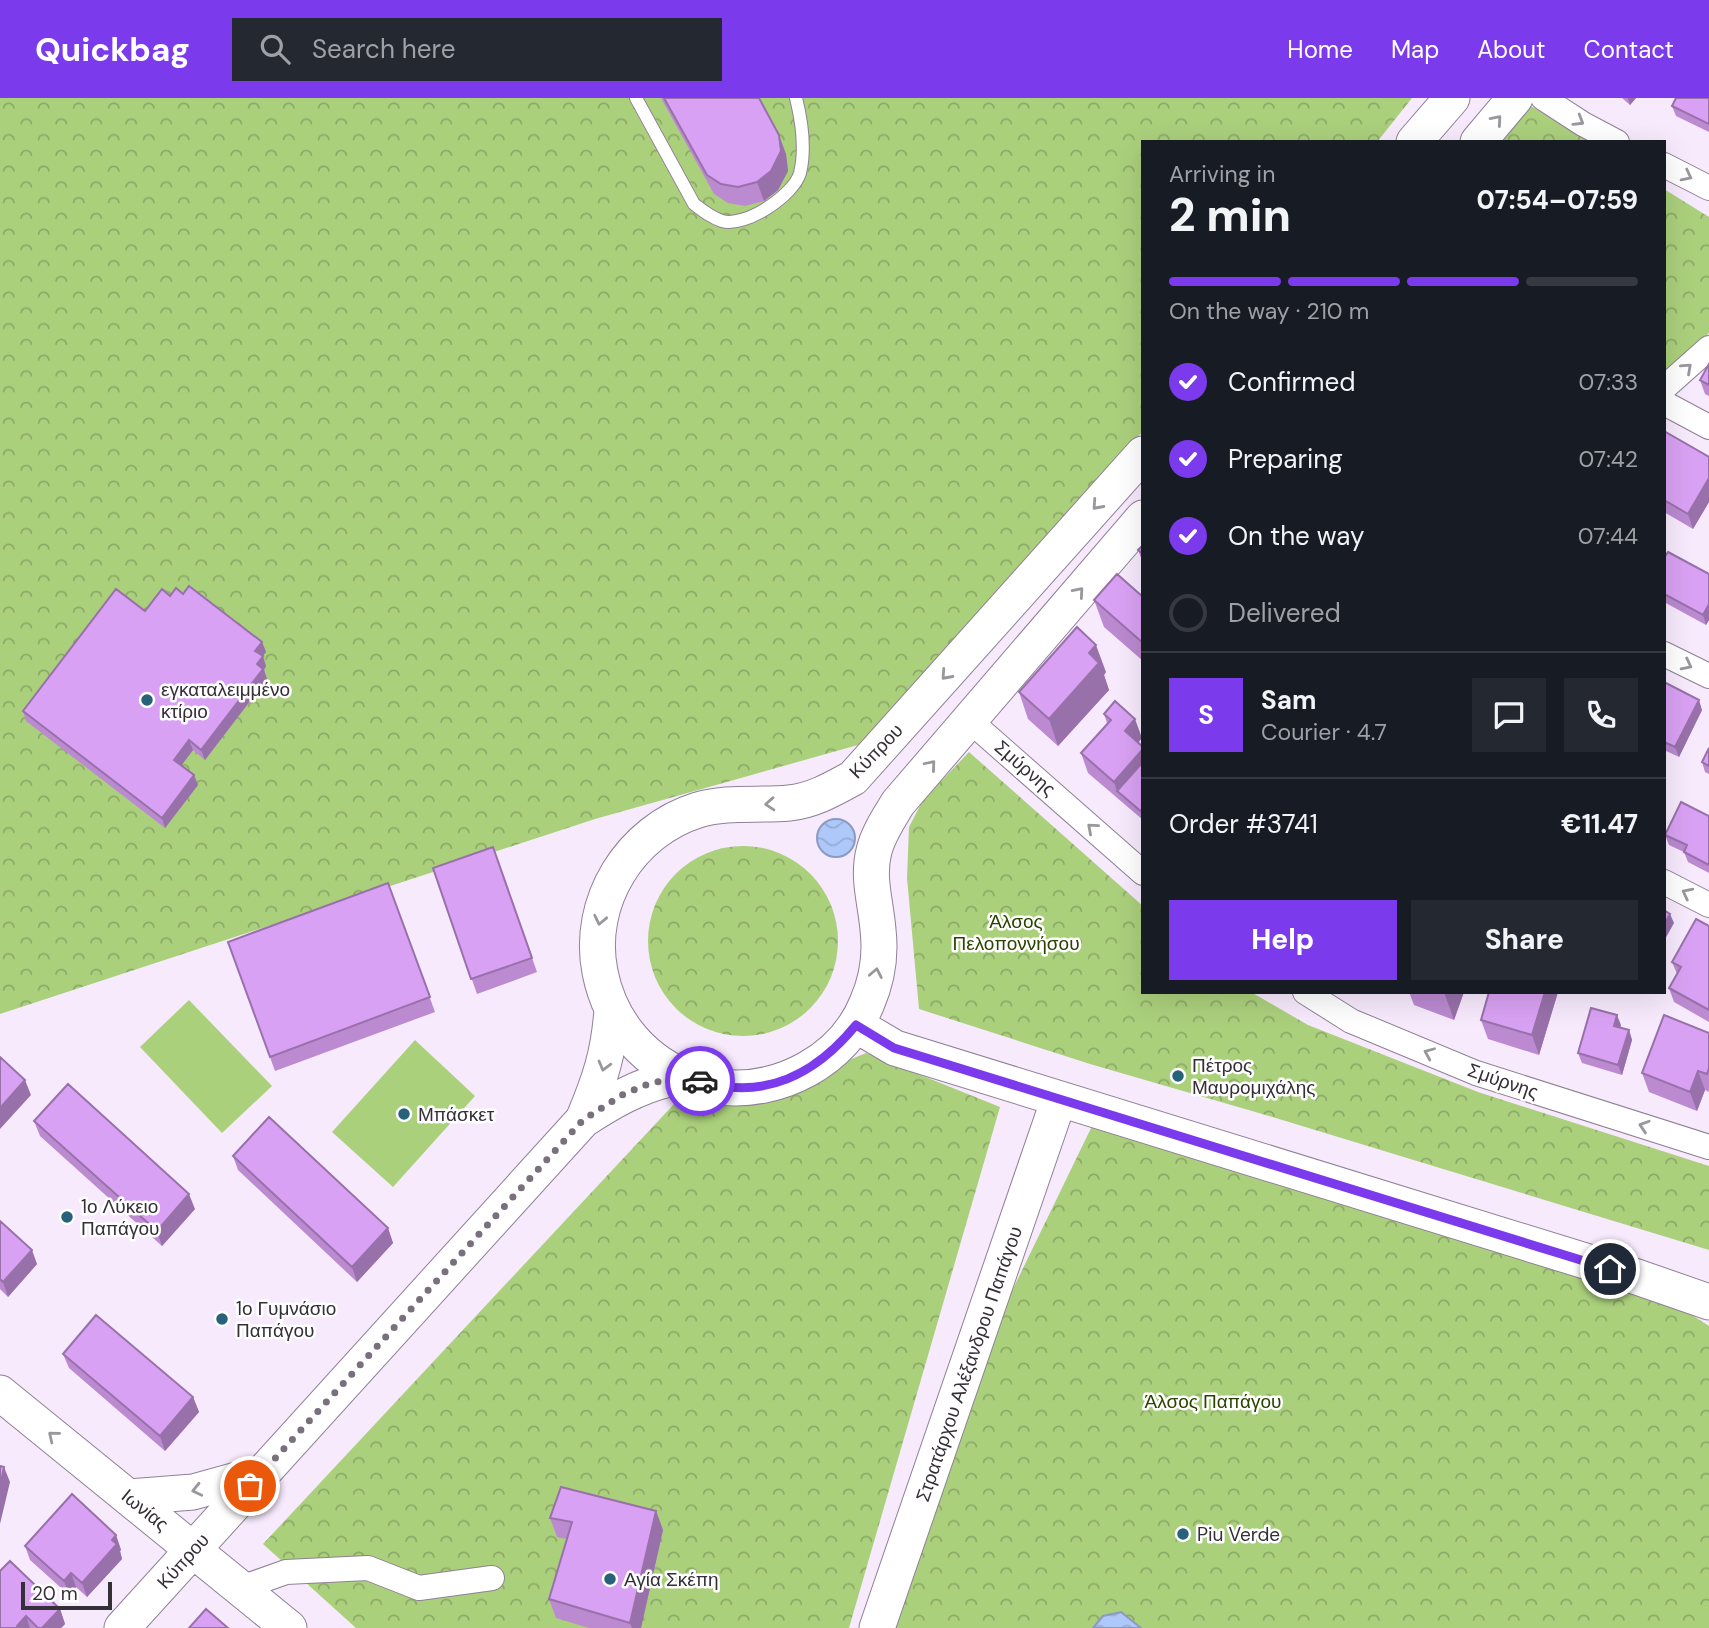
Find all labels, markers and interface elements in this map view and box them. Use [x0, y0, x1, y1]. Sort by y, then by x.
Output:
search box [232, 18, 722, 81]
text: Quickbag [35, 28, 190, 71]
icon: search [256, 30, 294, 68]
text: Search here [312, 32, 455, 66]
text: Home [1287, 34, 1353, 65]
text: Map [1391, 34, 1439, 65]
text: About [1477, 34, 1546, 65]
text: Contact [1584, 34, 1674, 65]
one-way arrow [1572, 113, 1585, 126]
one-way arrow [1489, 115, 1501, 128]
text: Arriving in [1169, 159, 1275, 189]
one-way arrow [1680, 168, 1692, 182]
text: 07:54–07:59 [1477, 183, 1638, 217]
text: 2 min [1169, 185, 1291, 245]
text: On the way · 210 m [1169, 296, 1369, 326]
icon: check [1169, 363, 1207, 401]
one-way arrow [1679, 364, 1692, 376]
text: Confirmed [1228, 365, 1355, 399]
text: 07:33 [1578, 367, 1638, 397]
icon: check [1169, 440, 1207, 478]
text: Preparing [1228, 442, 1343, 476]
text: 07:42 [1578, 444, 1638, 474]
one-way arrow [1093, 497, 1106, 510]
icon: check [1169, 517, 1207, 555]
text: On the way [1228, 519, 1364, 553]
text: 07:44 [1578, 521, 1638, 551]
one-way arrow [1071, 588, 1083, 601]
text: Delivered [1228, 596, 1341, 630]
one-way arrow [1680, 656, 1692, 670]
one-way arrow [942, 667, 954, 680]
place label: εγκαταλειμμένο κτίριο [161, 677, 290, 724]
button: chat [1472, 678, 1546, 752]
button: phone [1564, 678, 1638, 752]
text: Sam [1261, 683, 1316, 717]
marker: εγκαταλειμμένο κτίριο [139, 692, 155, 708]
text: S [1198, 698, 1214, 732]
text: Courier · 4.7 [1261, 717, 1387, 747]
street label: Κύπρου [844, 718, 908, 784]
street label: Σμύρνης [989, 735, 1061, 801]
one-way arrow [923, 760, 935, 773]
one-way arrow [764, 797, 775, 812]
text: Order #3741 [1169, 807, 1318, 841]
text: €11.47 [1561, 807, 1638, 841]
one-way arrow [1087, 824, 1100, 836]
one-way arrow [1682, 888, 1694, 902]
button: Help [1169, 900, 1397, 980]
button: Share [1411, 900, 1638, 980]
park label: Άλσος Πελοποννήσου [952, 909, 1080, 956]
one-way arrow [593, 914, 608, 926]
one-way arrow [868, 967, 883, 979]
courier [665, 1046, 735, 1116]
one-way arrow [1423, 1048, 1435, 1062]
place label: Πέτρος Μαυρομιχάλης [1192, 1053, 1315, 1100]
street label: Σμύρνης [1464, 1057, 1542, 1105]
one-way arrow [597, 1060, 612, 1072]
icon: car [681, 1062, 719, 1100]
marker: Πέτρος Μαυρομιχάλης [1170, 1068, 1186, 1084]
place label: Μπάσκετ [418, 1102, 495, 1127]
marker: Μπάσκετ [396, 1106, 412, 1122]
one-way arrow [1638, 1120, 1650, 1135]
place label: 1ο Λύκειο Παπάγου [81, 1194, 159, 1241]
marker: 1ο Λύκειο Παπάγου [59, 1209, 75, 1225]
street label: Στρατάρχου Αλέξανδρου Παπάγου [910, 1223, 1028, 1505]
pin [1580, 1239, 1640, 1299]
icon: home [1591, 1250, 1629, 1288]
place label: 1ο Γυμνάσιο Παπάγου [236, 1296, 336, 1343]
marker: 1ο Γυμνάσιο Παπάγου [214, 1311, 230, 1327]
park label: Άλσος Παπάγου [1145, 1389, 1281, 1414]
one-way arrow [48, 1431, 60, 1444]
pin [220, 1456, 280, 1516]
icon: bag [231, 1467, 269, 1505]
one-way arrow [191, 1482, 203, 1497]
street label: Ιωνίας [116, 1483, 174, 1537]
place label: Piu Verde [1197, 1522, 1280, 1547]
marker: Piu Verde [1175, 1526, 1191, 1542]
street label: Κύπρου [151, 1528, 215, 1594]
place label: Αγία Σκέπη [624, 1567, 719, 1592]
marker: Αγία Σκέπη [602, 1571, 618, 1587]
scale bar [21, 1579, 112, 1611]
text: 20 m [32, 1581, 78, 1606]

